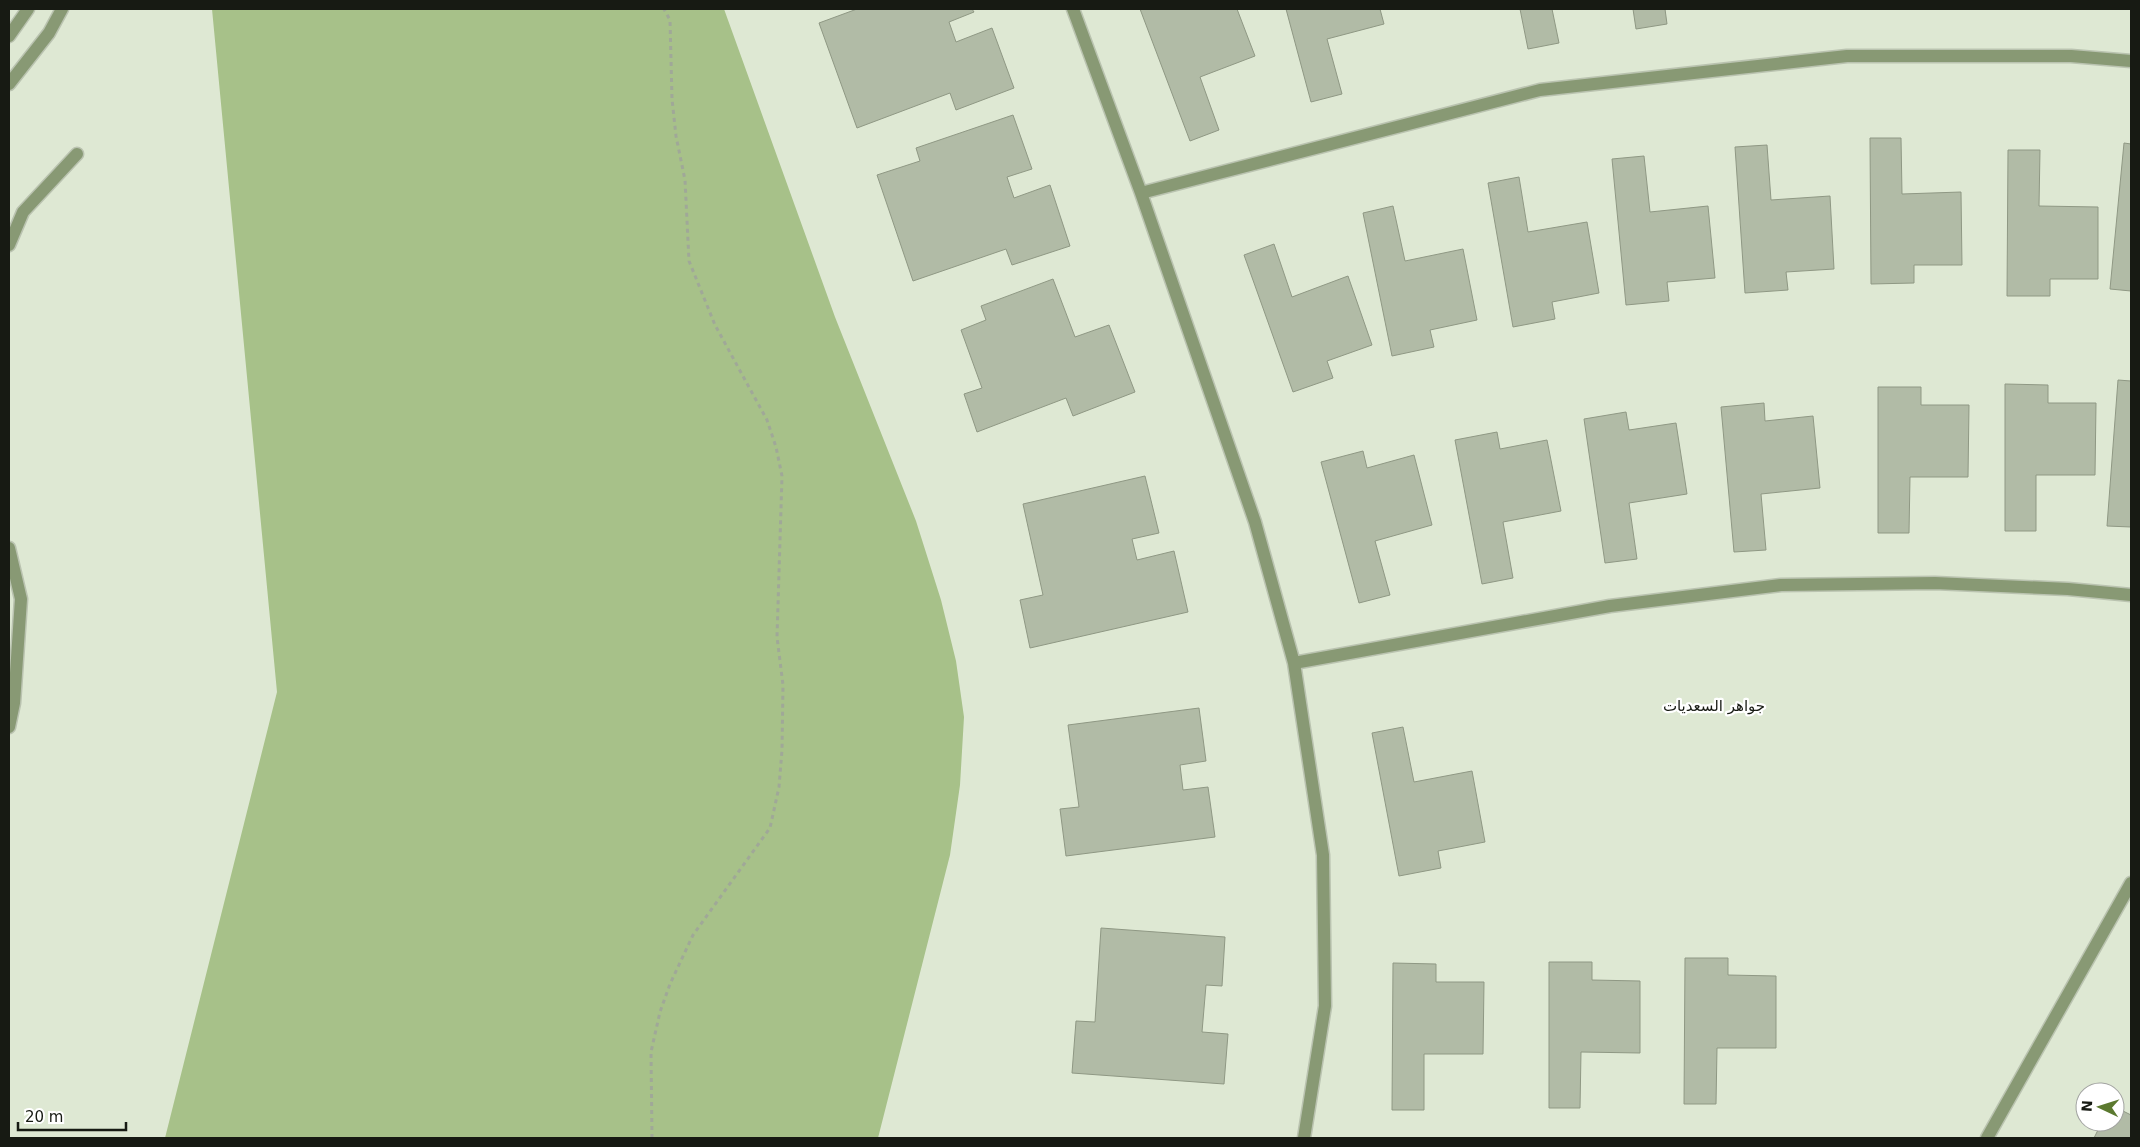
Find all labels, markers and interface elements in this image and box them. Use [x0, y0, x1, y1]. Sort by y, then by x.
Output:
district label: جواهر السعديات [1663, 697, 1765, 715]
north arrow [2075, 1082, 2125, 1132]
scale bar [18, 1100, 125, 1132]
text: N [2079, 1100, 2095, 1112]
text: 20 m [25, 1108, 63, 1126]

